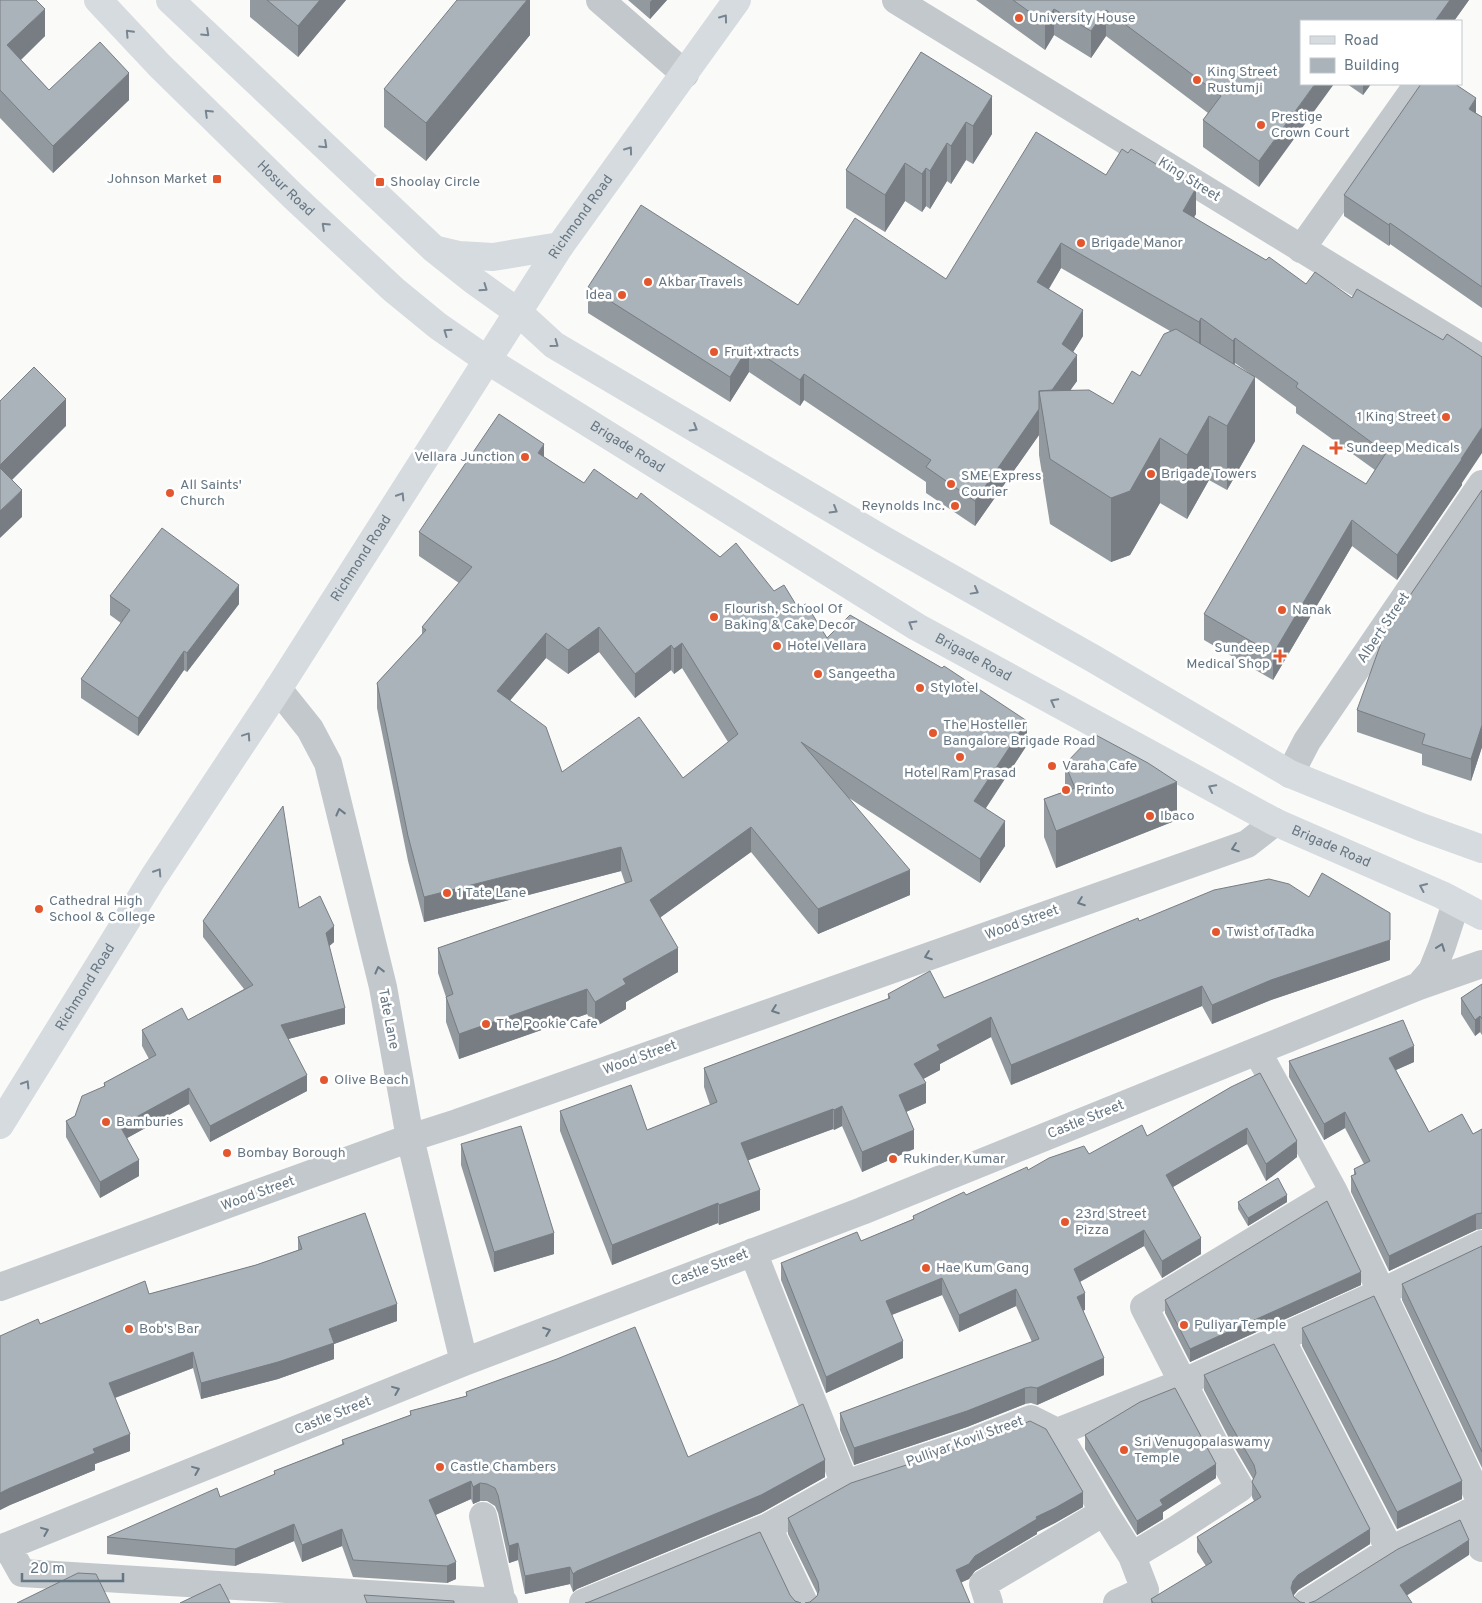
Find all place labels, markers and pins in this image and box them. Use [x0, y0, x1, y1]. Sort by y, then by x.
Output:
place label: University House [1029, 10, 1136, 27]
marker: University House [1013, 12, 1025, 24]
place label: King Street Rustumji [1207, 64, 1278, 97]
marker: King Street Rustumji [1191, 74, 1203, 86]
place label: Prestige Crown Court [1271, 109, 1350, 142]
marker: Prestige Crown Court [1255, 119, 1267, 131]
place label: Johnson Market [107, 171, 207, 188]
marker: Johnson Market [211, 173, 223, 185]
place label: Shoolay Circle [390, 174, 480, 191]
marker: Shoolay Circle [374, 176, 386, 188]
place label: Brigade Manor [1091, 235, 1184, 252]
marker: Brigade Manor [1075, 237, 1087, 249]
place label: Akbar Travels [658, 274, 743, 291]
marker: Akbar Travels [642, 276, 654, 288]
place label: Idea [585, 287, 612, 304]
marker: Idea [616, 289, 628, 301]
place label: Fruit xtracts [724, 344, 799, 361]
marker: Fruit xtracts [708, 346, 720, 358]
place label: 1 King Street [1357, 409, 1436, 426]
marker: 1 King Street [1440, 411, 1452, 423]
place label: Sundeep Medicals [1346, 440, 1460, 457]
marker: Sundeep Medicals [1330, 442, 1342, 454]
place label: Vellara Junction [414, 449, 515, 466]
marker: Vellara Junction [519, 451, 531, 463]
place label: Brigade Towers [1161, 466, 1257, 483]
place label: SME Express Courier [961, 468, 1041, 501]
marker: Brigade Towers [1145, 468, 1157, 480]
place label: All Saints' Church [180, 477, 242, 510]
marker: SME Express Courier [945, 478, 957, 490]
marker: All Saints' Church [164, 487, 176, 499]
place label: Reynolds Inc. [862, 498, 945, 515]
marker: Reynolds Inc. [949, 500, 961, 512]
place label: Flourish, School Of Baking & Cake Decor [724, 601, 856, 634]
place label: Nanak [1292, 602, 1332, 619]
marker: Nanak [1276, 604, 1288, 616]
marker: Flourish, School Of Baking & Cake Decor [708, 611, 720, 623]
place label: Hotel Vellara [787, 638, 866, 655]
marker: Hotel Vellara [771, 640, 783, 652]
place label: Sundeep Medical Shop [1186, 640, 1270, 673]
marker: Sundeep Medical Shop [1274, 650, 1286, 662]
place label: Sangeetha [828, 666, 895, 683]
marker: Sangeetha [812, 668, 824, 680]
place label: Stylotel [930, 680, 978, 697]
marker: Stylotel [914, 682, 926, 694]
place label: The Hosteller Bangalore Brigade Road [943, 717, 1095, 750]
marker: The Hosteller Bangalore Brigade Road [927, 727, 939, 739]
marker: Hotel Ram Prasad [954, 751, 966, 763]
place label: Varaha Cafe [1062, 758, 1137, 775]
marker: Varaha Cafe [1046, 760, 1058, 772]
place label: Hotel Ram Prasad [904, 765, 1016, 782]
place label: Printo [1076, 782, 1115, 799]
marker: Printo [1060, 784, 1072, 796]
place label: Ibaco [1160, 808, 1195, 825]
marker: Ibaco [1144, 810, 1156, 822]
place label: 1 Tate Lane [457, 885, 526, 902]
marker: 1 Tate Lane [441, 887, 453, 899]
place label: Cathedral High School & College [49, 893, 155, 926]
marker: Cathedral High School & College [33, 903, 45, 915]
place label: Twist of Tadka [1226, 924, 1314, 941]
marker: Twist of Tadka [1210, 926, 1222, 938]
place label: The Pookie Cafe [496, 1016, 598, 1033]
marker: The Pookie Cafe [480, 1018, 492, 1030]
place label: Olive Beach [334, 1072, 409, 1089]
marker: Olive Beach [318, 1074, 330, 1086]
place label: Bamburies [116, 1114, 183, 1131]
marker: Bamburies [100, 1116, 112, 1128]
place label: Bombay Borough [237, 1145, 346, 1162]
marker: Bombay Borough [221, 1147, 233, 1159]
place label: Rukinder Kumar [903, 1151, 1006, 1168]
marker: Rukinder Kumar [887, 1153, 899, 1165]
place label: 23rd Street Pizza [1075, 1206, 1147, 1239]
marker: 23rd Street Pizza [1059, 1216, 1071, 1228]
place label: Hae Kum Gang [936, 1260, 1029, 1277]
marker: Hae Kum Gang [920, 1262, 932, 1274]
place label: Puliyar Temple [1194, 1317, 1286, 1334]
marker: Puliyar Temple [1178, 1319, 1190, 1331]
place label: Bob's Bar [139, 1321, 200, 1338]
marker: Bob's Bar [123, 1323, 135, 1335]
place label: Sri Venugopalaswamy Temple [1134, 1434, 1270, 1467]
marker: Sri Venugopalaswamy Temple [1118, 1444, 1130, 1456]
place label: Castle Chambers [450, 1459, 556, 1476]
marker: Castle Chambers [434, 1461, 446, 1473]

